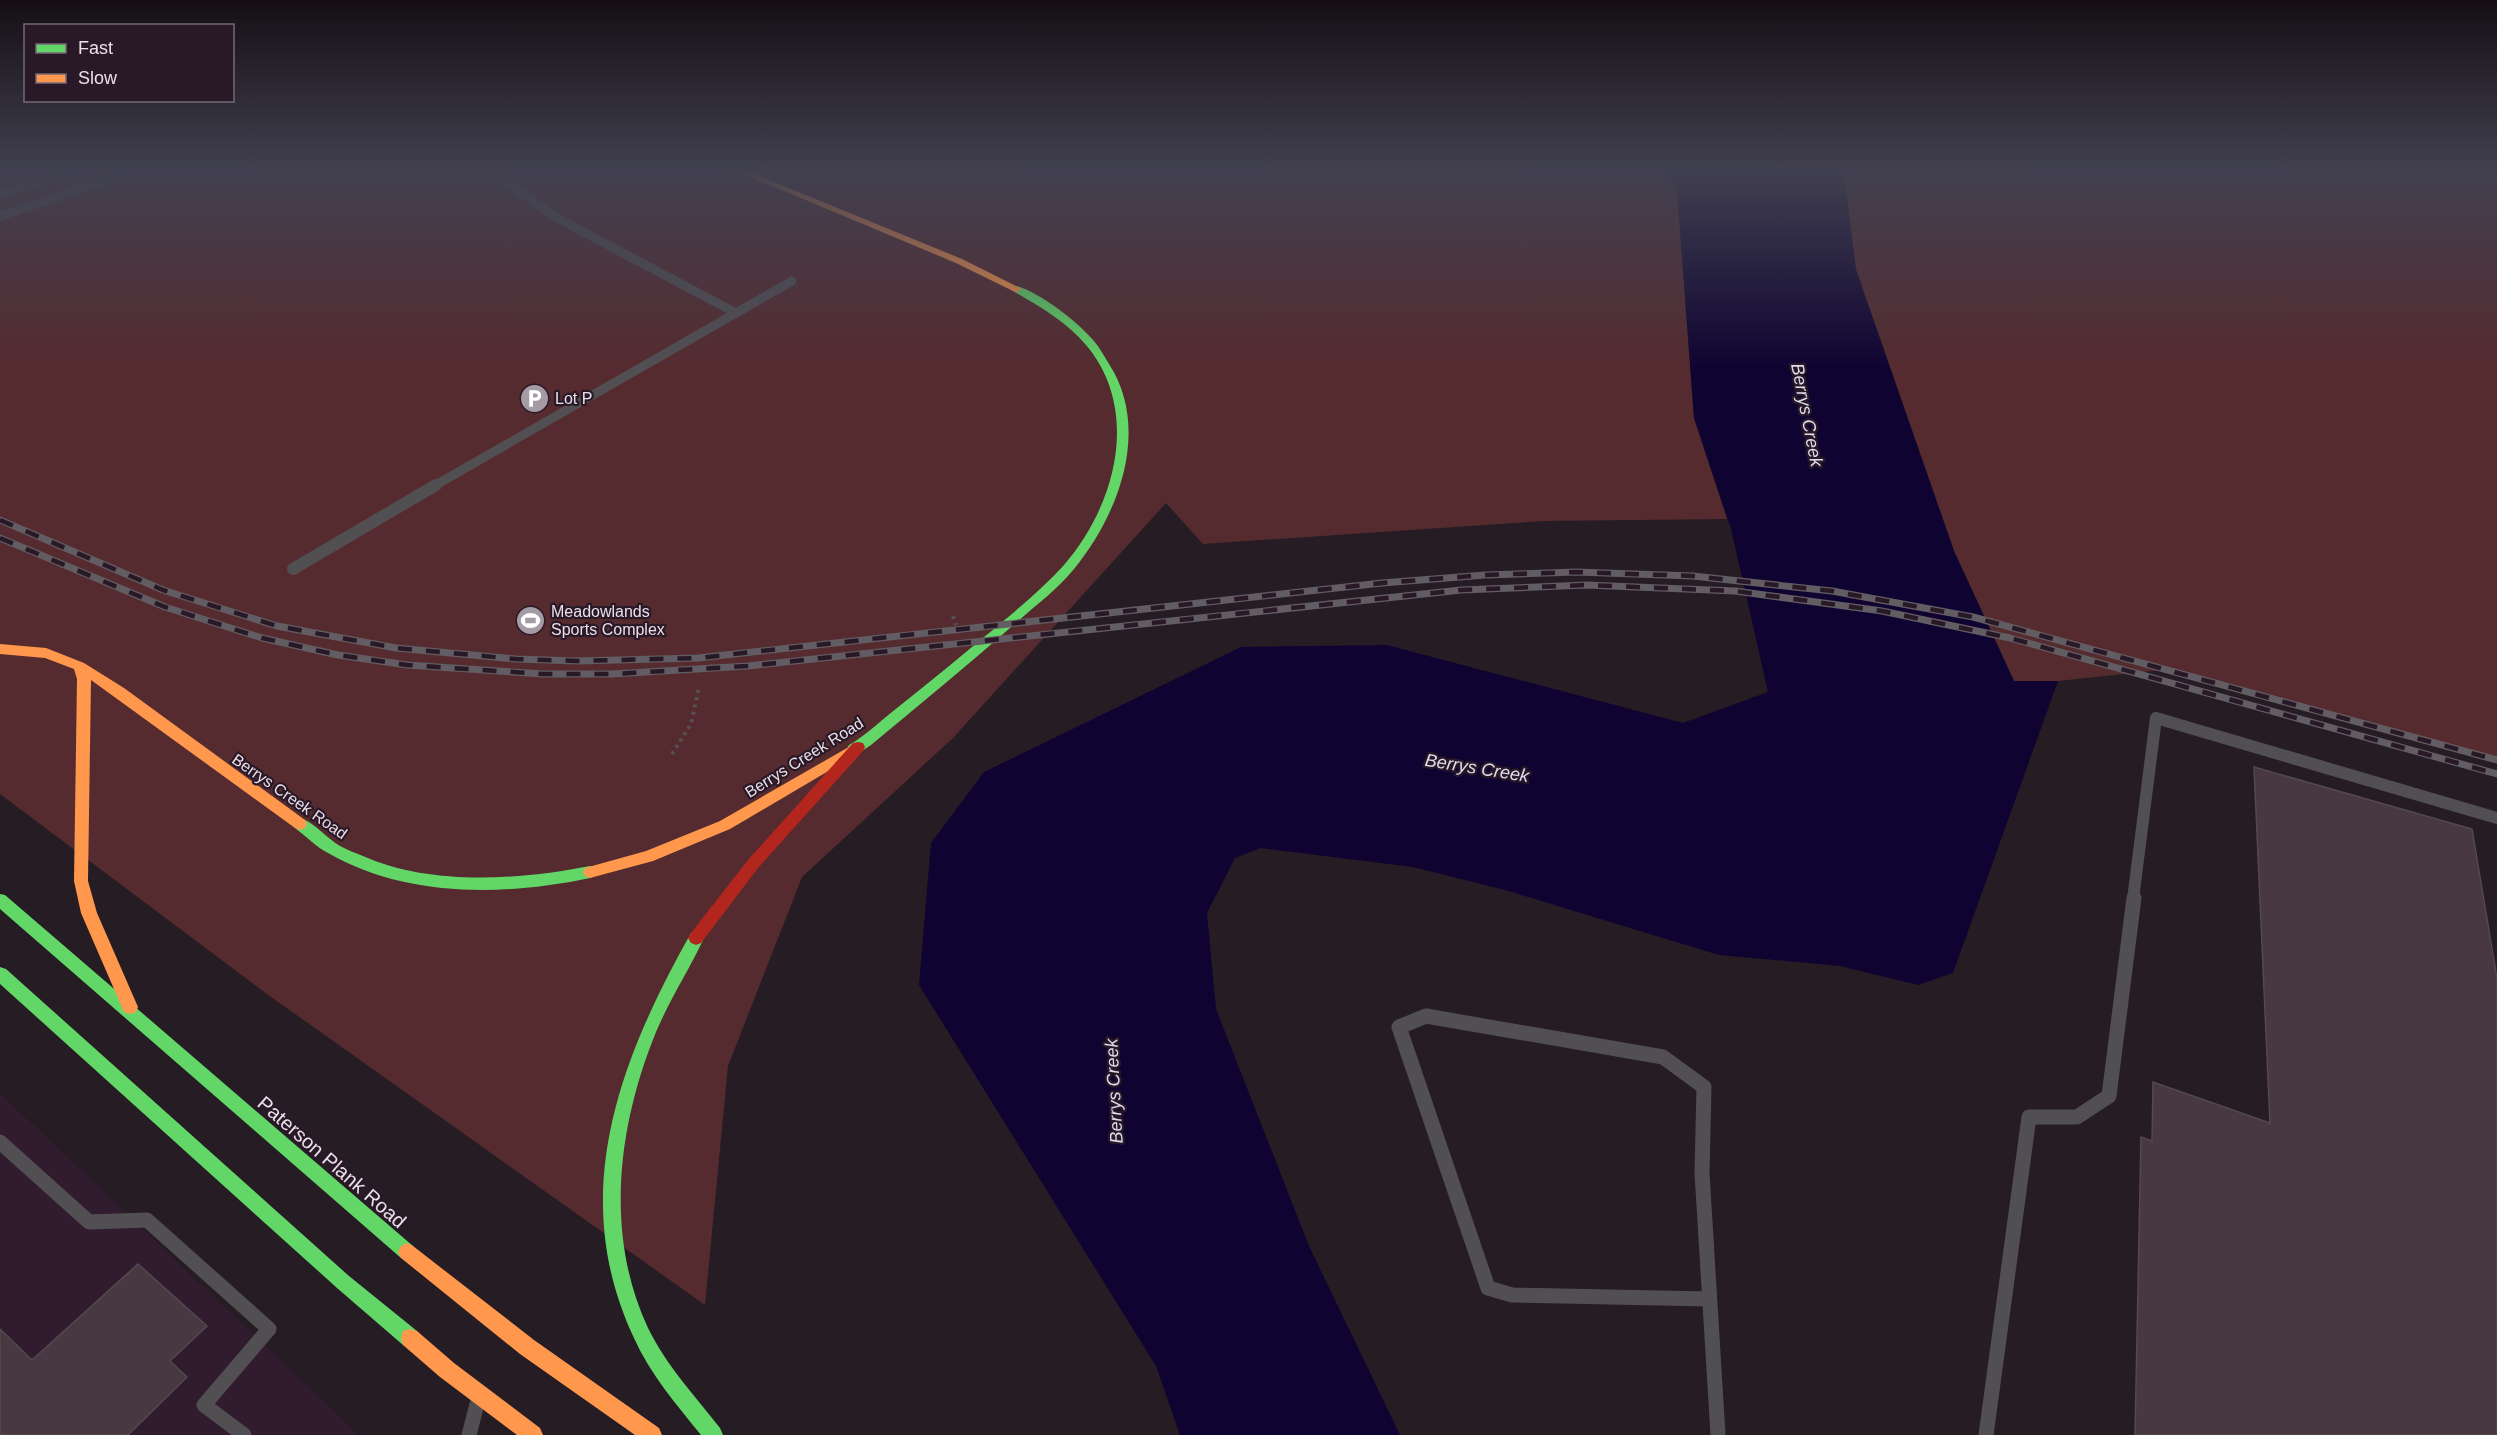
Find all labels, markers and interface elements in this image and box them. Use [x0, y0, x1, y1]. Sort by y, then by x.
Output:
legend [24, 24, 234, 102]
text: Fast [78, 38, 113, 58]
text: Slow [78, 68, 118, 88]
water label: Berrys Creek [1787, 362, 1827, 469]
parking icon: Lot P [518, 382, 550, 414]
place label: Lot P [555, 390, 592, 407]
place label: Meadowlands Sports Complex [551, 603, 665, 638]
sports icon: Meadowlands Sports Complex [514, 604, 546, 636]
street label: Berrys Creek Road [742, 714, 866, 801]
street label: Berrys Creek Road [229, 750, 350, 842]
water label: Berrys Creek [1424, 750, 1531, 786]
water label: Berrys Creek [1101, 1037, 1127, 1144]
street label: Paterson Plank Road [253, 1092, 411, 1232]

